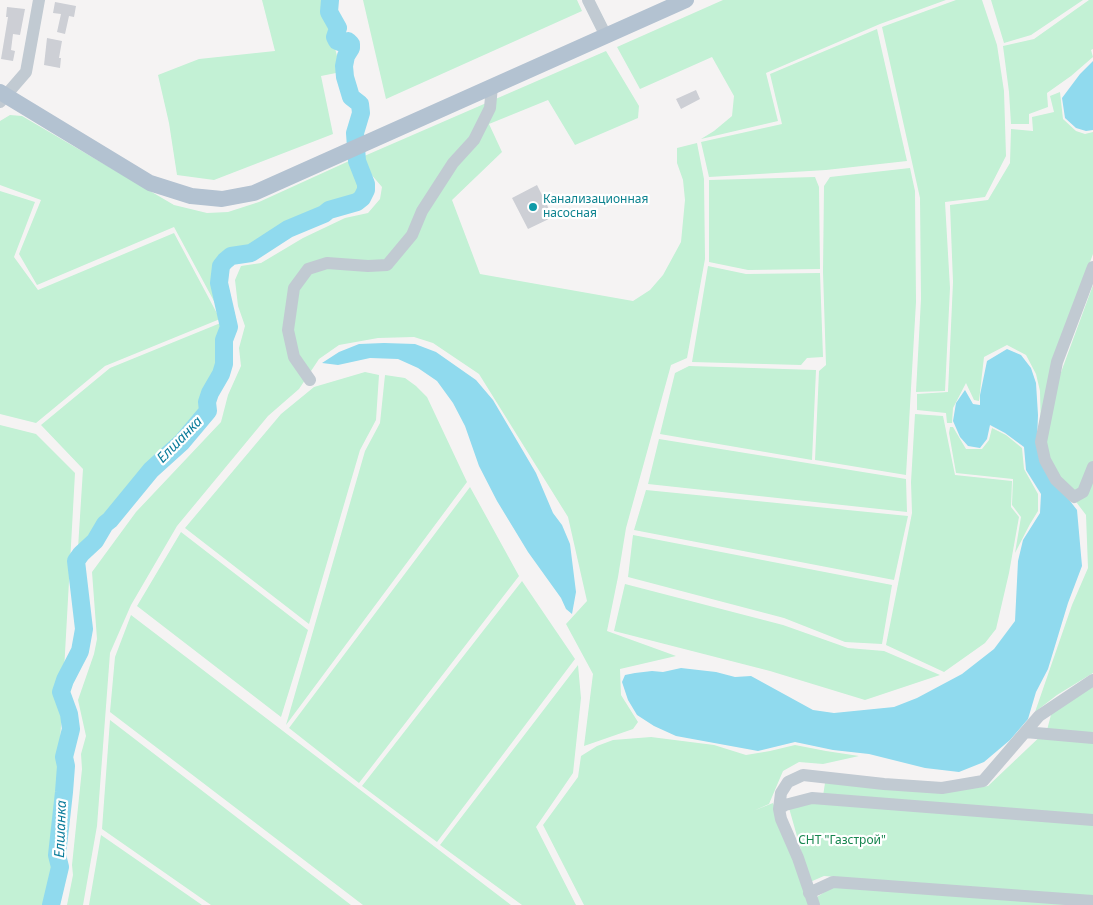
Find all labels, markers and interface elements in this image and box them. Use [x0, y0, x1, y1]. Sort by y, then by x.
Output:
place label: Канализационная насосная [543, 193, 648, 221]
marker: Канализационная насосная [527, 201, 539, 213]
water label: Елшанка [154, 413, 206, 467]
water label: Елшанка [52, 800, 70, 858]
park label: СНТ "Газстрой" [798, 834, 886, 848]

